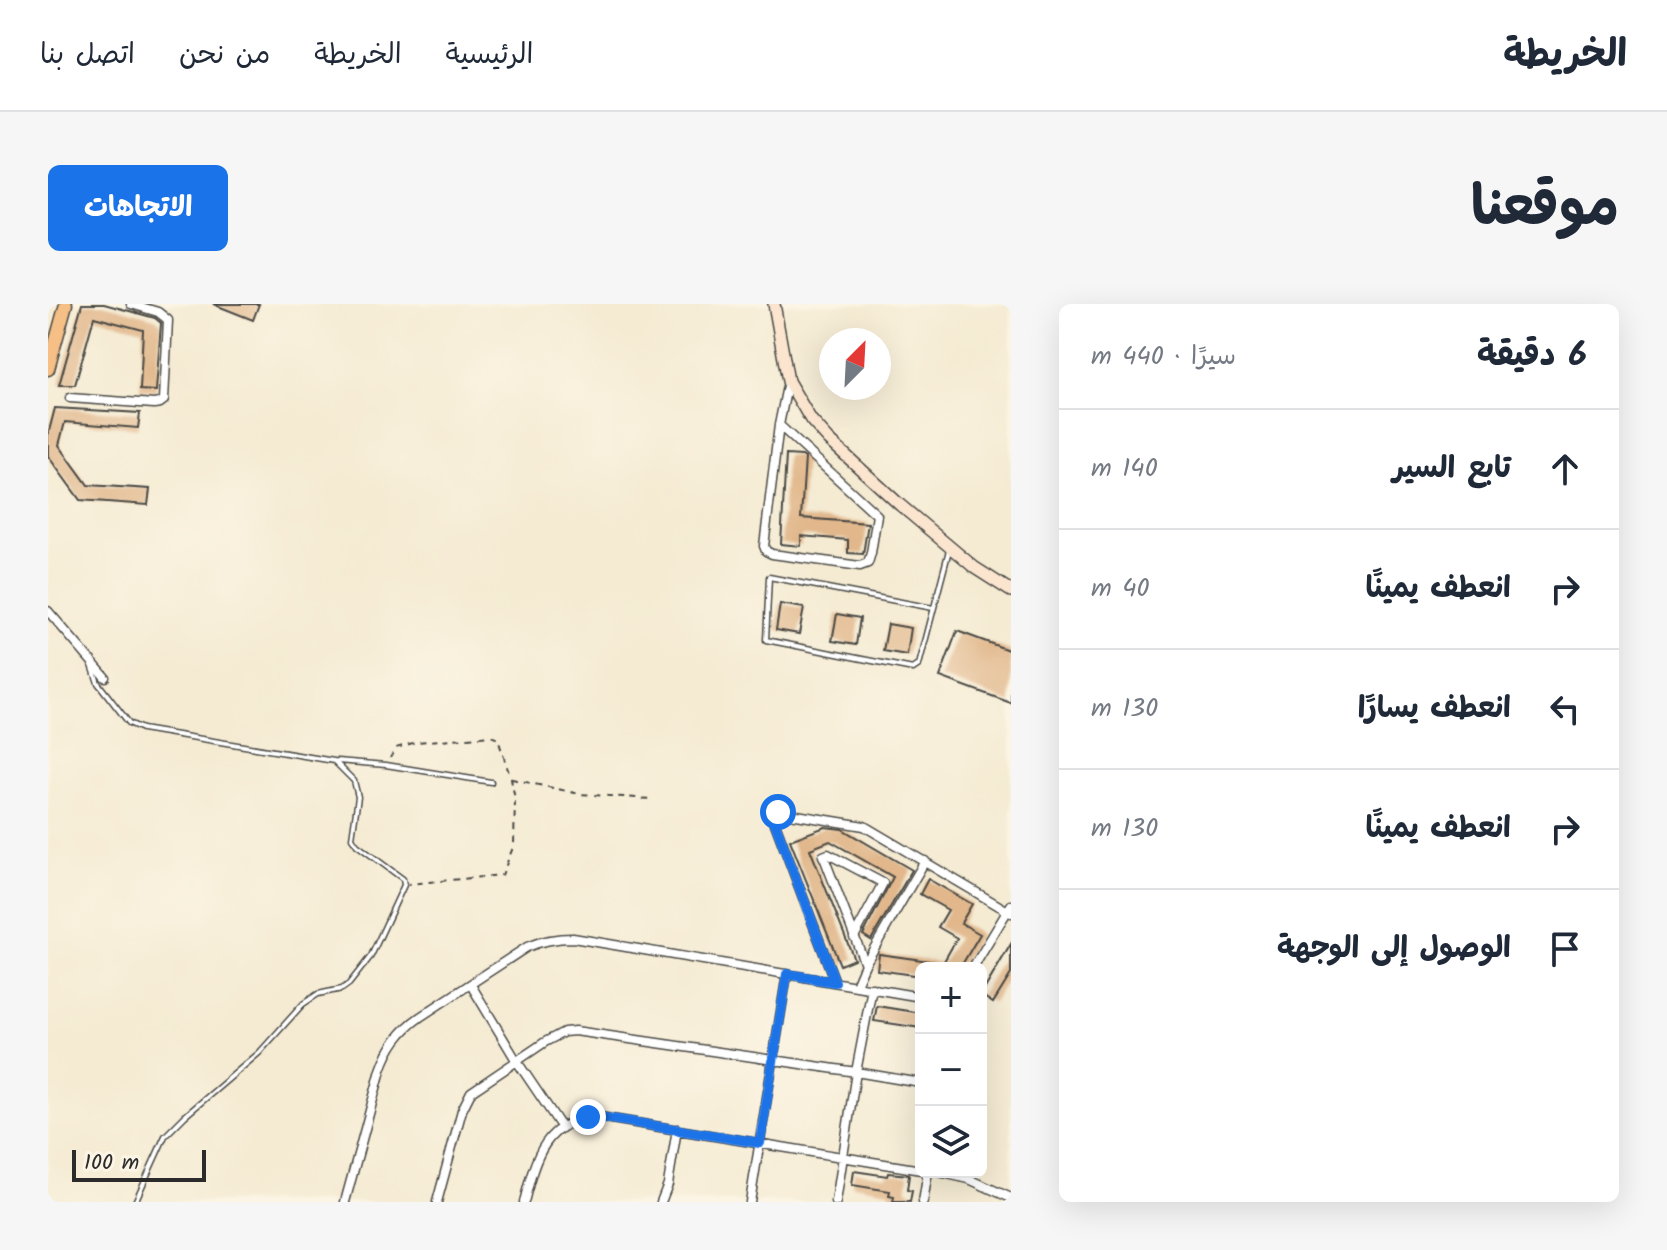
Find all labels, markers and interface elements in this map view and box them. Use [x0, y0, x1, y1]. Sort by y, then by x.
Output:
text: الخريطة [1503, 26, 1627, 86]
text: اتصل بنا [40, 33, 135, 78]
text: من نحن [179, 33, 270, 78]
text: الخريطة [314, 33, 402, 78]
text: الرئيسية [446, 33, 533, 78]
text: موقعنا [1471, 164, 1619, 254]
button: الاتجاهات [48, 165, 228, 251]
north arrow [819, 328, 891, 400]
text: 6 دقيقة [1477, 329, 1587, 383]
text: سيرًا · 440 m [1091, 336, 1236, 378]
text: تابع السير [1393, 445, 1511, 493]
icon: ahead [1543, 447, 1587, 491]
text: 140 m [1091, 448, 1158, 490]
text: انعطف يمينًا [1365, 565, 1511, 613]
icon: right [1543, 567, 1587, 611]
text: 40 m [1091, 568, 1149, 610]
text: انعطف يسارًا [1358, 685, 1511, 733]
icon: left [1543, 687, 1587, 731]
text: 130 m [1091, 688, 1158, 730]
route start [760, 794, 796, 830]
text: انعطف يمينًا [1365, 805, 1511, 853]
icon: right [1543, 807, 1587, 851]
text: 130 m [1091, 808, 1158, 850]
text: الوصول إلى الوجهة [1277, 925, 1511, 973]
icon: arrive [1543, 927, 1587, 971]
map controls [915, 962, 987, 1178]
button: + [915, 962, 987, 1034]
button: − [915, 1034, 987, 1106]
route end [570, 1099, 606, 1135]
button: layers [915, 1106, 987, 1178]
scale bar [72, 1146, 206, 1182]
text: 100 m [84, 1146, 139, 1181]

